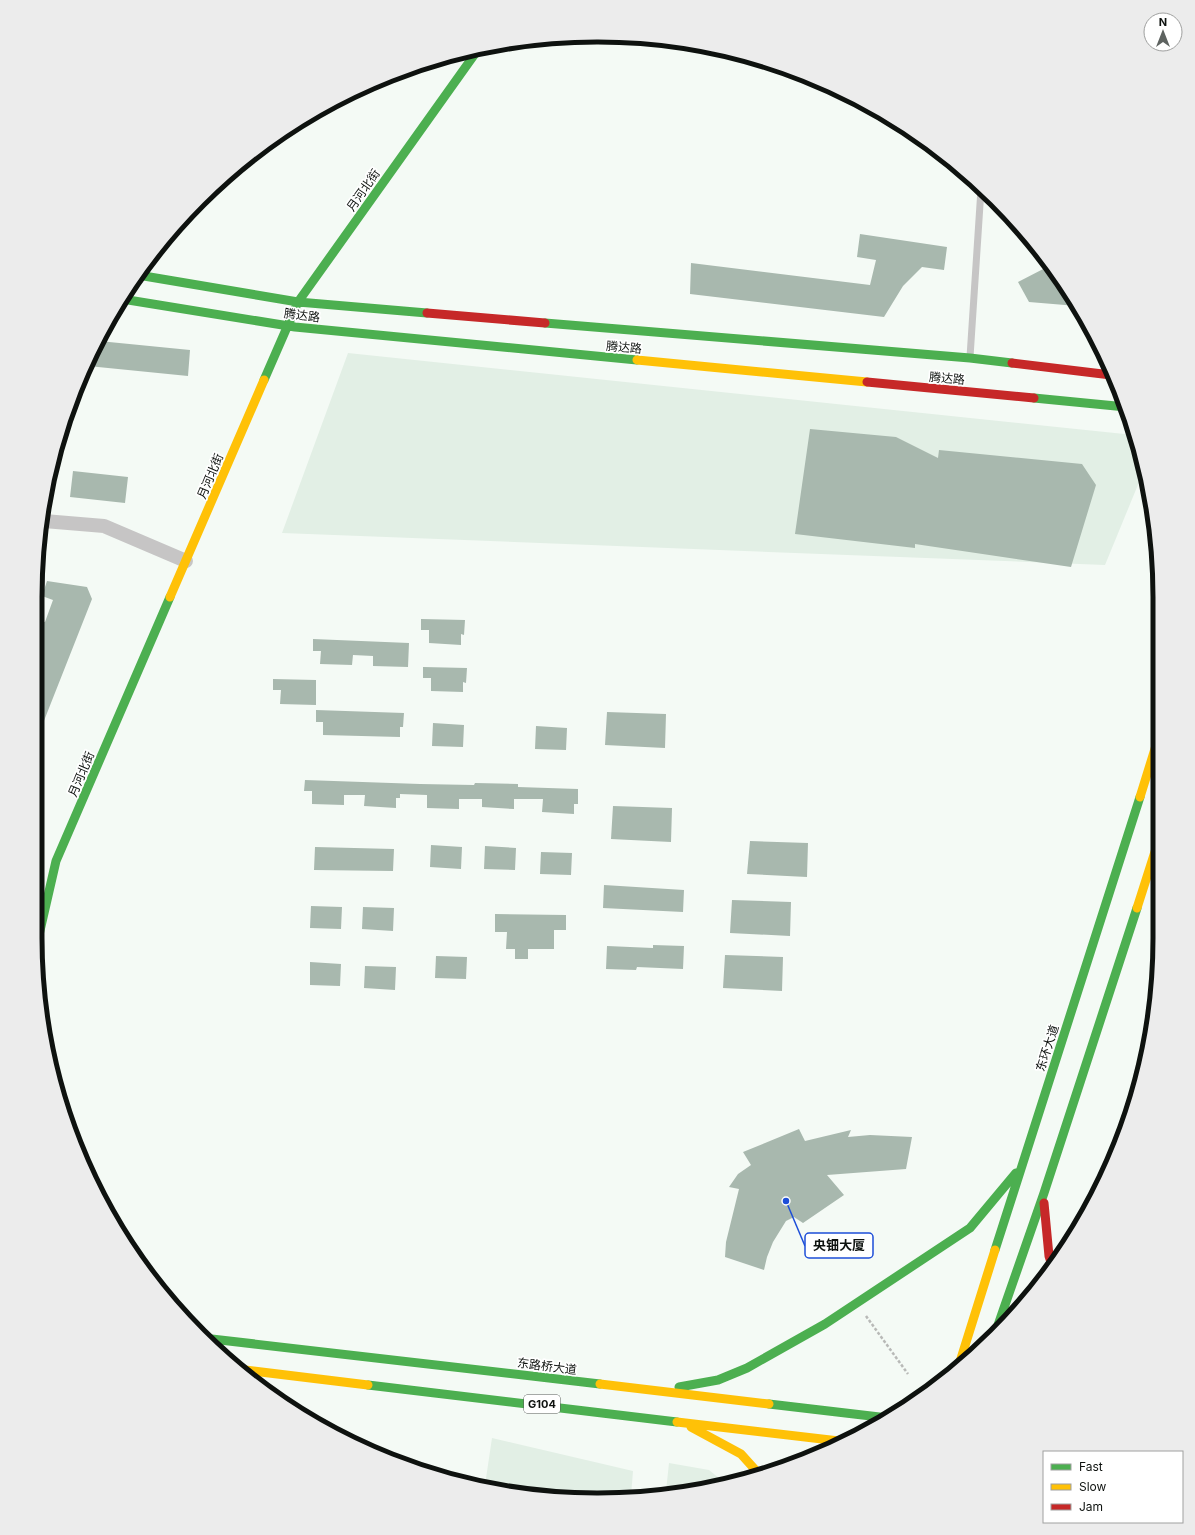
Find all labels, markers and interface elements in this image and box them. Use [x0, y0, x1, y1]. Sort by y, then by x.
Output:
north arrow [1143, 12, 1183, 52]
text: N [1159, 15, 1167, 29]
street label: 月河北街 [343, 166, 383, 214]
street label: 腾达路 [283, 305, 321, 325]
street label: 腾达路 [605, 338, 643, 356]
street label: 腾达路 [928, 369, 966, 387]
street label: 月河北街 [194, 451, 226, 501]
street label: 月河北街 [65, 749, 97, 799]
street label: 东环大道 [1032, 1023, 1062, 1073]
callout: 央钿大厦 [805, 1233, 873, 1258]
text: 央钿大厦 [813, 1237, 865, 1253]
street label: 东路桥大道 [516, 1355, 578, 1377]
road number: G104 [524, 1395, 560, 1413]
legend [1043, 1451, 1183, 1523]
text: Fast [1079, 1459, 1103, 1474]
text: Slow [1079, 1479, 1107, 1494]
text: Jam [1079, 1499, 1103, 1514]

